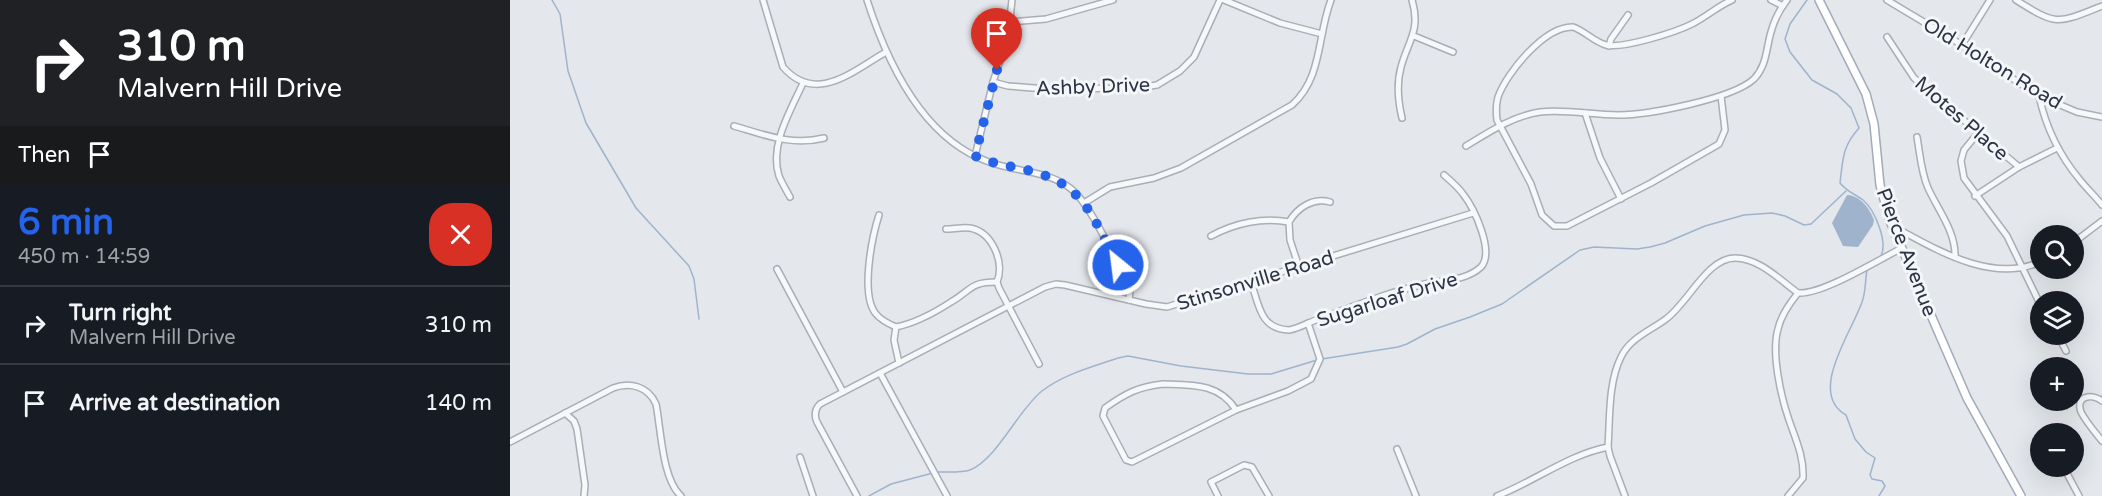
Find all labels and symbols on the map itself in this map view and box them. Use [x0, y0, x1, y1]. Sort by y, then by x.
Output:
pin [971, 8, 1022, 70]
street label: Old Holton Road [1919, 13, 2066, 115]
street label: Motes Place [1910, 72, 2013, 166]
street label: Ashby Drive [1035, 73, 1151, 101]
street label: Pierce Avenue [1871, 185, 1942, 320]
position arrow [1086, 233, 1150, 297]
street label: Stinsonville Road [1174, 246, 1337, 316]
street label: Sugarloaf Drive [1314, 267, 1461, 333]

